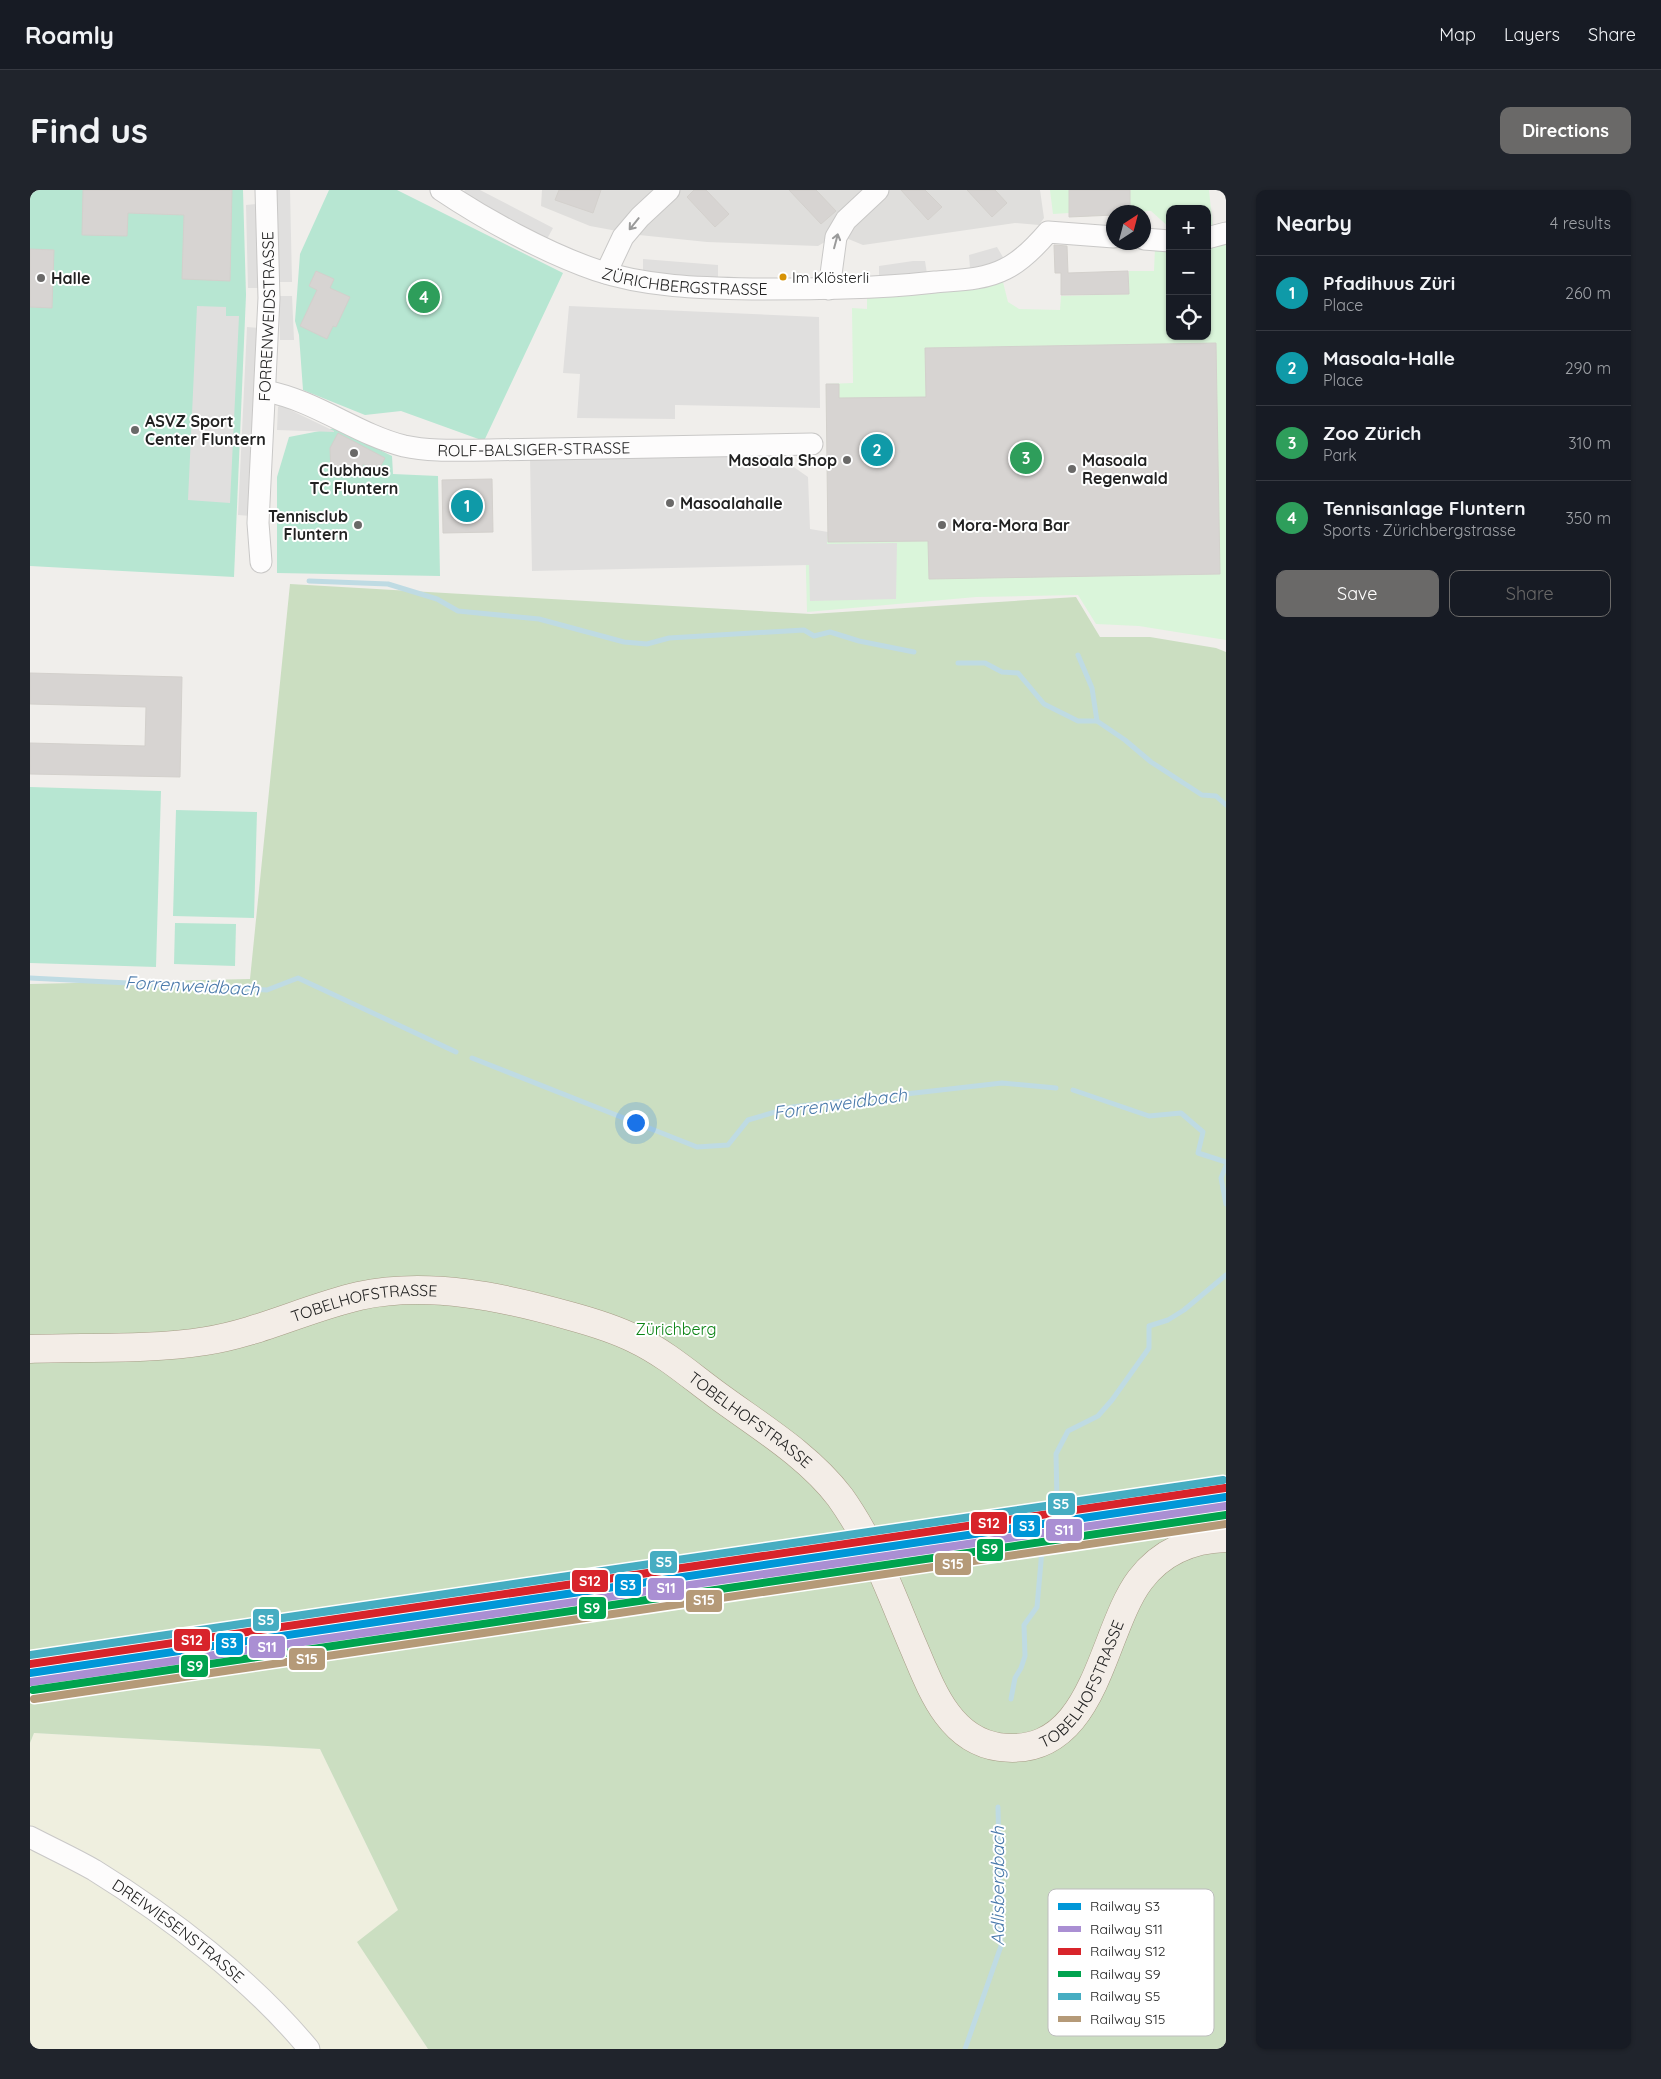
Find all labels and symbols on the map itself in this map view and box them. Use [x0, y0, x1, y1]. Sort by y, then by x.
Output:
north arrow [1106, 205, 1151, 250]
one-way arrow [629, 217, 640, 230]
street label: FORRENWEIDSTRASSE [254, 231, 279, 402]
one-way arrow [832, 233, 842, 249]
street label: ZÜRICHBERGSTRASSE [600, 263, 768, 299]
place label: Halle [51, 268, 90, 288]
place label: Im Klösterli [792, 268, 869, 287]
marker: Halle [35, 272, 47, 284]
marker: Im Klösterli [778, 272, 788, 282]
pin: 4 [408, 278, 440, 316]
place label: ASVZ Sport Center Fluntern [145, 411, 266, 449]
marker: ASVZ Sport Center Fluntern [129, 424, 141, 436]
pin: 2 [861, 431, 893, 469]
street label: ROLF-BALSIGER-STRASSE [437, 437, 631, 460]
pin: 3 [1010, 439, 1042, 477]
marker: Clubhaus TC Fluntern [348, 447, 360, 459]
place label: Masoala Shop [728, 450, 837, 470]
place label: Masoala Regenwald [1082, 450, 1168, 488]
marker: Masoala Shop [841, 454, 853, 466]
place label: Clubhaus TC Fluntern [310, 460, 398, 498]
marker: Masoala Regenwald [1066, 463, 1078, 475]
pin: 1 [451, 487, 483, 525]
place label: Masoalahalle [680, 493, 783, 513]
marker: Masoalahalle [664, 497, 676, 509]
place label: Tennisclub Fluntern [268, 506, 348, 544]
place label: Mora-Mora Bar [952, 515, 1070, 535]
marker: Tennisclub Fluntern [352, 519, 364, 531]
marker: Mora-Mora Bar [936, 519, 948, 531]
water label: Forrenweidbach [124, 970, 261, 1001]
water label: Forrenweidbach [772, 1083, 909, 1124]
your location [623, 1110, 649, 1136]
street label: TOBELHOFSTRASSE [288, 1280, 438, 1326]
park label: Zürichberg [636, 1319, 716, 1339]
street label: TOBELHOFSTRASSE [685, 1367, 816, 1472]
line badge: S5 [1047, 1492, 1076, 1516]
text: S5 [1053, 1495, 1069, 1513]
line badge: S12 [970, 1511, 1008, 1535]
text: S12 [978, 1514, 1000, 1532]
line badge: S3 [1012, 1514, 1041, 1538]
text: S3 [1019, 1517, 1035, 1535]
line badge: S11 [1045, 1518, 1083, 1542]
text: S11 [1054, 1521, 1074, 1539]
line badge: S9 [976, 1538, 1004, 1562]
text: S9 [982, 1540, 998, 1558]
line badge: S5 [649, 1550, 678, 1574]
line badge: S15 [934, 1552, 972, 1576]
text: S5 [656, 1553, 672, 1571]
text: S15 [942, 1555, 964, 1573]
line badge: S12 [571, 1569, 609, 1593]
text: S12 [579, 1572, 601, 1590]
line badge: S3 [614, 1573, 642, 1597]
text: S3 [620, 1576, 636, 1594]
line badge: S11 [647, 1577, 685, 1601]
text: S11 [656, 1579, 676, 1597]
line badge: S15 [685, 1589, 723, 1613]
text: S15 [693, 1591, 715, 1609]
line badge: S9 [578, 1596, 607, 1620]
text: S9 [584, 1599, 600, 1617]
line badge: S5 [252, 1608, 280, 1632]
text: S5 [258, 1611, 274, 1629]
street label: TOBELHOFSTRASSE [1036, 1617, 1128, 1752]
line badge: S12 [173, 1628, 211, 1652]
text: S12 [181, 1631, 203, 1649]
line badge: S3 [215, 1632, 244, 1656]
text: S3 [221, 1634, 237, 1652]
line badge: S11 [248, 1635, 286, 1659]
text: S11 [257, 1638, 277, 1656]
line badge: S15 [288, 1647, 326, 1671]
text: S15 [296, 1650, 318, 1668]
line badge: S9 [180, 1654, 209, 1678]
text: S9 [187, 1657, 203, 1675]
water label: Adlisbergbach [986, 1826, 1009, 1946]
street label: DREIWIESENSTRASSE [109, 1874, 248, 1987]
legend [1048, 1889, 1214, 2036]
text: Railway S3 [1090, 1897, 1160, 1915]
text: Railway S11 [1090, 1920, 1163, 1938]
text: Railway S12 [1090, 1942, 1166, 1960]
text: Railway S9 [1090, 1965, 1161, 1983]
text: Railway S5 [1090, 1987, 1160, 2005]
text: Railway S15 [1090, 2010, 1165, 2028]

